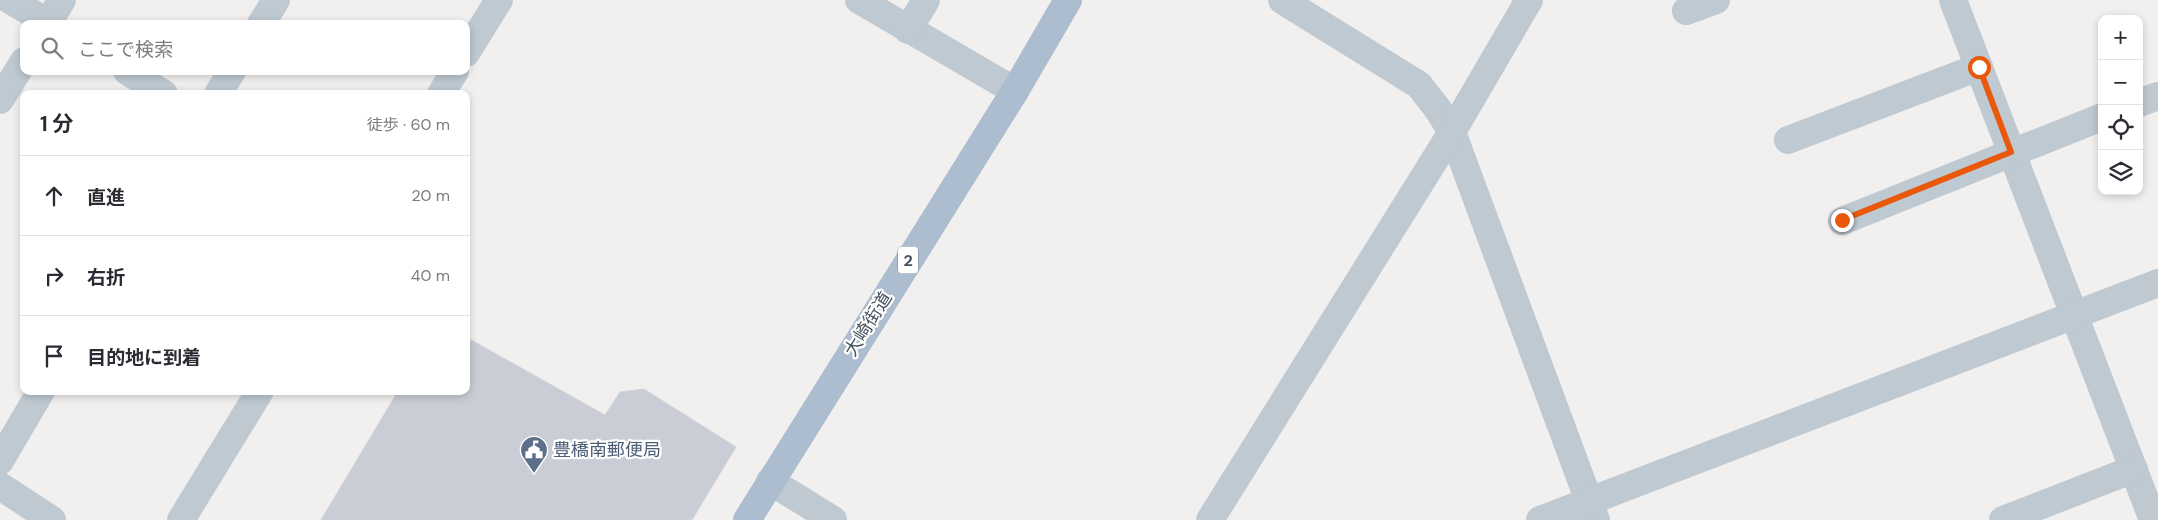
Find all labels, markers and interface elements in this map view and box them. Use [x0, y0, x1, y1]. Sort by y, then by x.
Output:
map controls [2098, 15, 2143, 195]
button: + [2098, 15, 2143, 60]
search box [20, 20, 470, 75]
icon: search [38, 34, 66, 62]
text: ここで検索 [78, 37, 173, 62]
route start [1968, 56, 1991, 79]
button: − [2098, 60, 2143, 105]
button: locate [2098, 105, 2143, 150]
text: 1 分 [40, 110, 74, 138]
text: 徒歩 · 60 m [367, 114, 450, 135]
button: layers [2098, 150, 2143, 195]
icon: ahead [40, 182, 68, 210]
text: 直進 [87, 185, 125, 210]
text: 20 m [411, 185, 450, 206]
route end [1831, 209, 1854, 232]
road number: 2 [898, 246, 918, 274]
icon: right [40, 262, 68, 290]
text: 右折 [87, 265, 125, 290]
text: 40 m [411, 265, 450, 286]
street label: 大崎街道 [839, 287, 897, 361]
icon: arrive [40, 342, 68, 370]
text: 目的地に到着 [87, 345, 201, 370]
public building icon: 豊橋南郵便局 [519, 435, 549, 474]
place label: 豊橋南郵便局 [553, 438, 661, 462]

